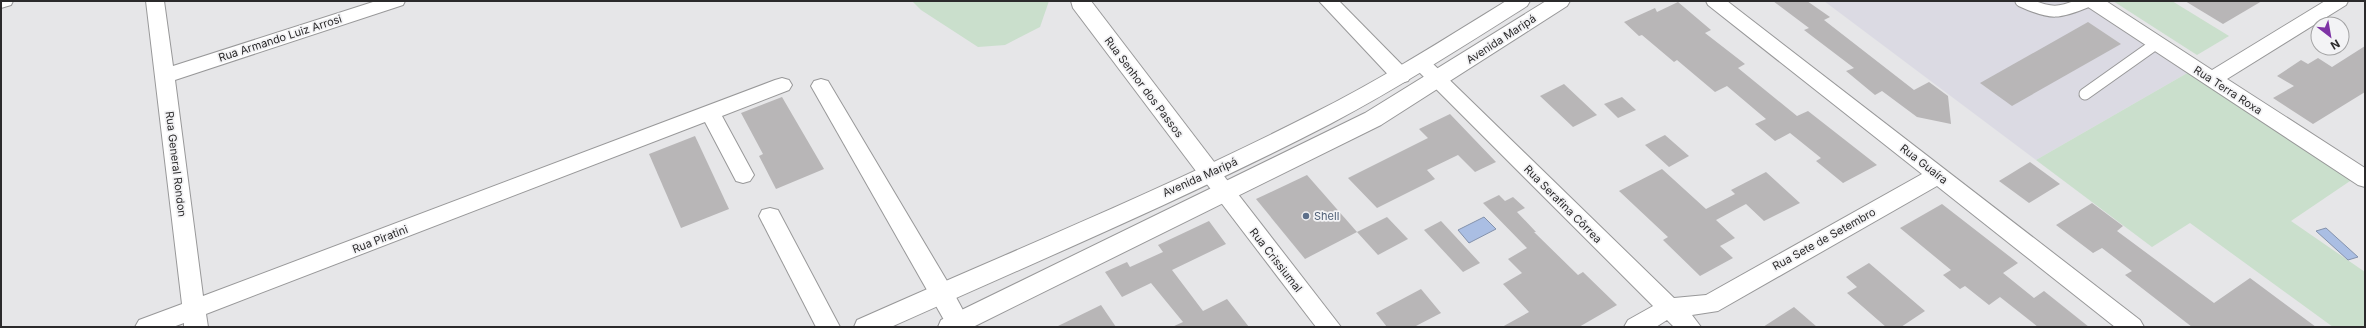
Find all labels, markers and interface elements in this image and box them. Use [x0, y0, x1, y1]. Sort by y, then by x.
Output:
street label: Rua Armando Luiz Arrosi [217, 11, 343, 65]
street label: Avenida Maripá [1463, 11, 1539, 67]
north arrow [2310, 16, 2350, 56]
street label: Rua Senhor dos Passos [1102, 34, 1187, 140]
text: N [2328, 36, 2342, 53]
street label: Rua Terra Roxa [2191, 63, 2265, 117]
street label: Rua General Rondon [163, 110, 189, 218]
street label: Rua Guaíra [1897, 141, 1951, 187]
street label: Avenida Maripá [1160, 154, 1240, 200]
street label: Rua Serafina Côrrea [1521, 162, 1605, 246]
street label: Rua Sete de Setembro [1770, 205, 1878, 273]
place label: Shell [1314, 209, 1339, 223]
marker: Shell [1301, 211, 1311, 221]
street label: Rua Piratini [350, 222, 410, 256]
street label: Rua Crissiumal [1247, 225, 1305, 295]

